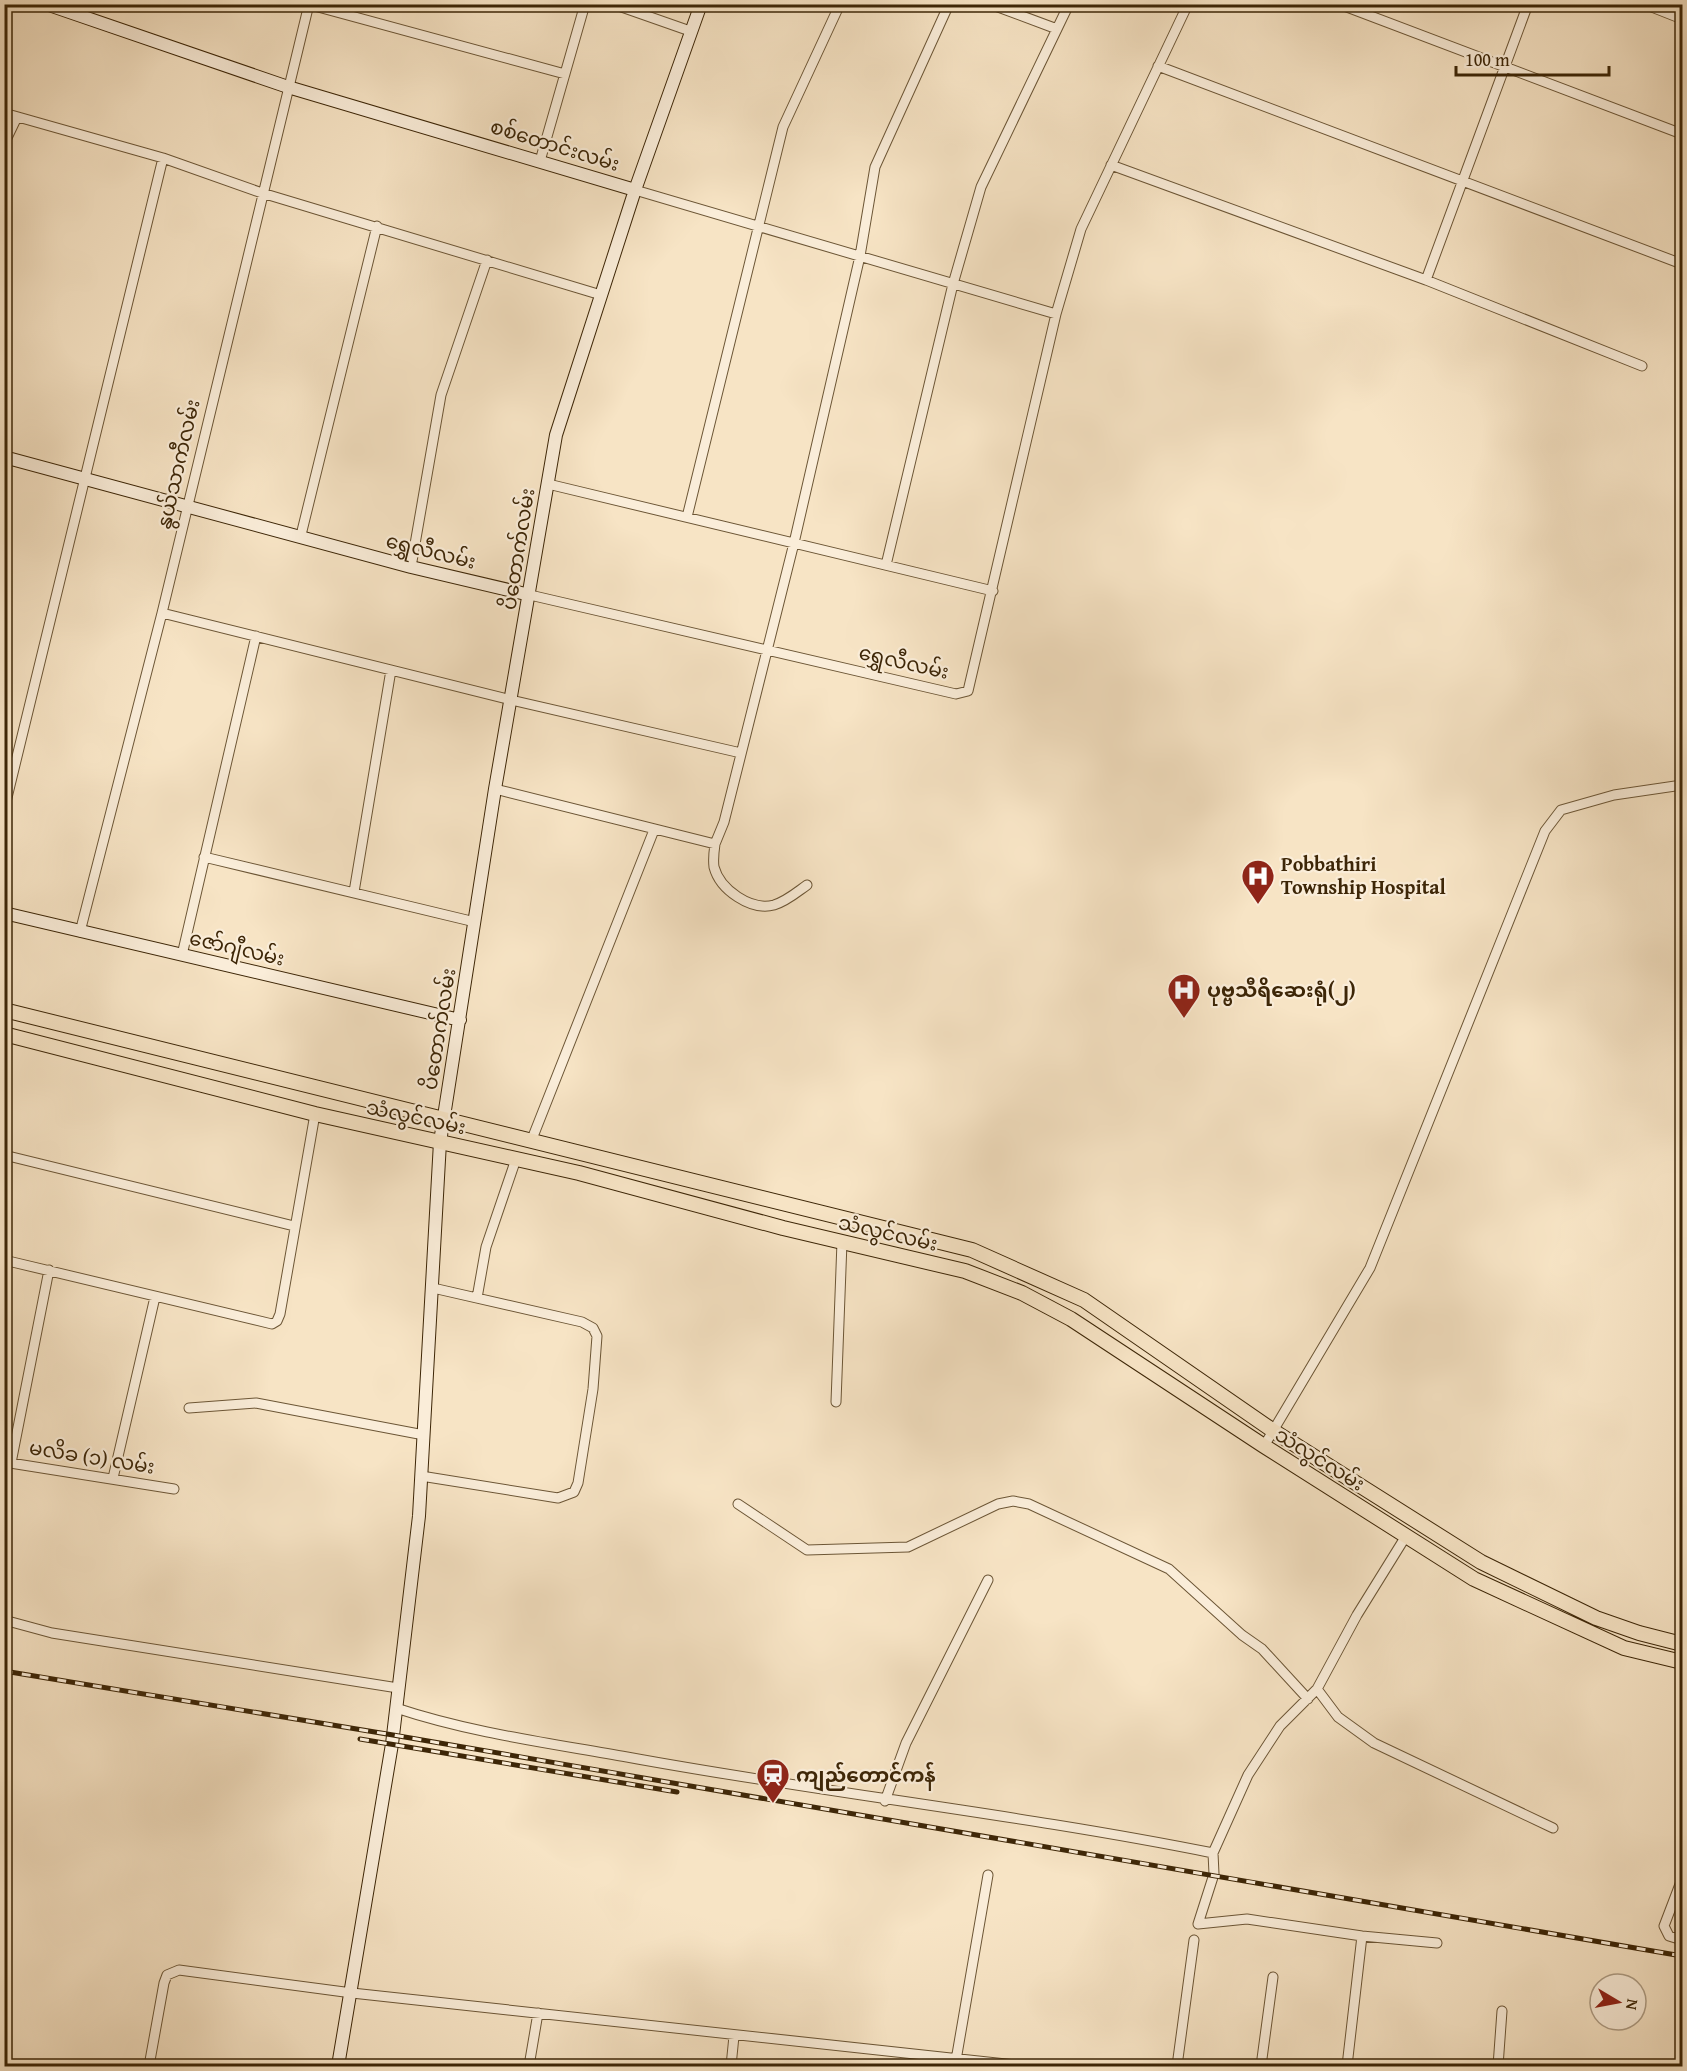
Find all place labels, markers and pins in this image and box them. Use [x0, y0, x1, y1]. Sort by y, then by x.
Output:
place label: Pobbathiri Township Hospital [1281, 849, 1446, 901]
hospital icon: Pobbathiri Township Hospital [1240, 858, 1276, 905]
hospital icon: ပုဗ္ဗသီရိဆေးရုံ(၂) [1166, 972, 1202, 1019]
place label: ပုဗ္ဗသီရိဆေးရုံ(၂) [1207, 975, 1356, 1006]
station icon: ကျည်တောင်ကန် [755, 1757, 791, 1804]
place label: ကျည်တောင်ကန် [796, 1760, 936, 1792]

